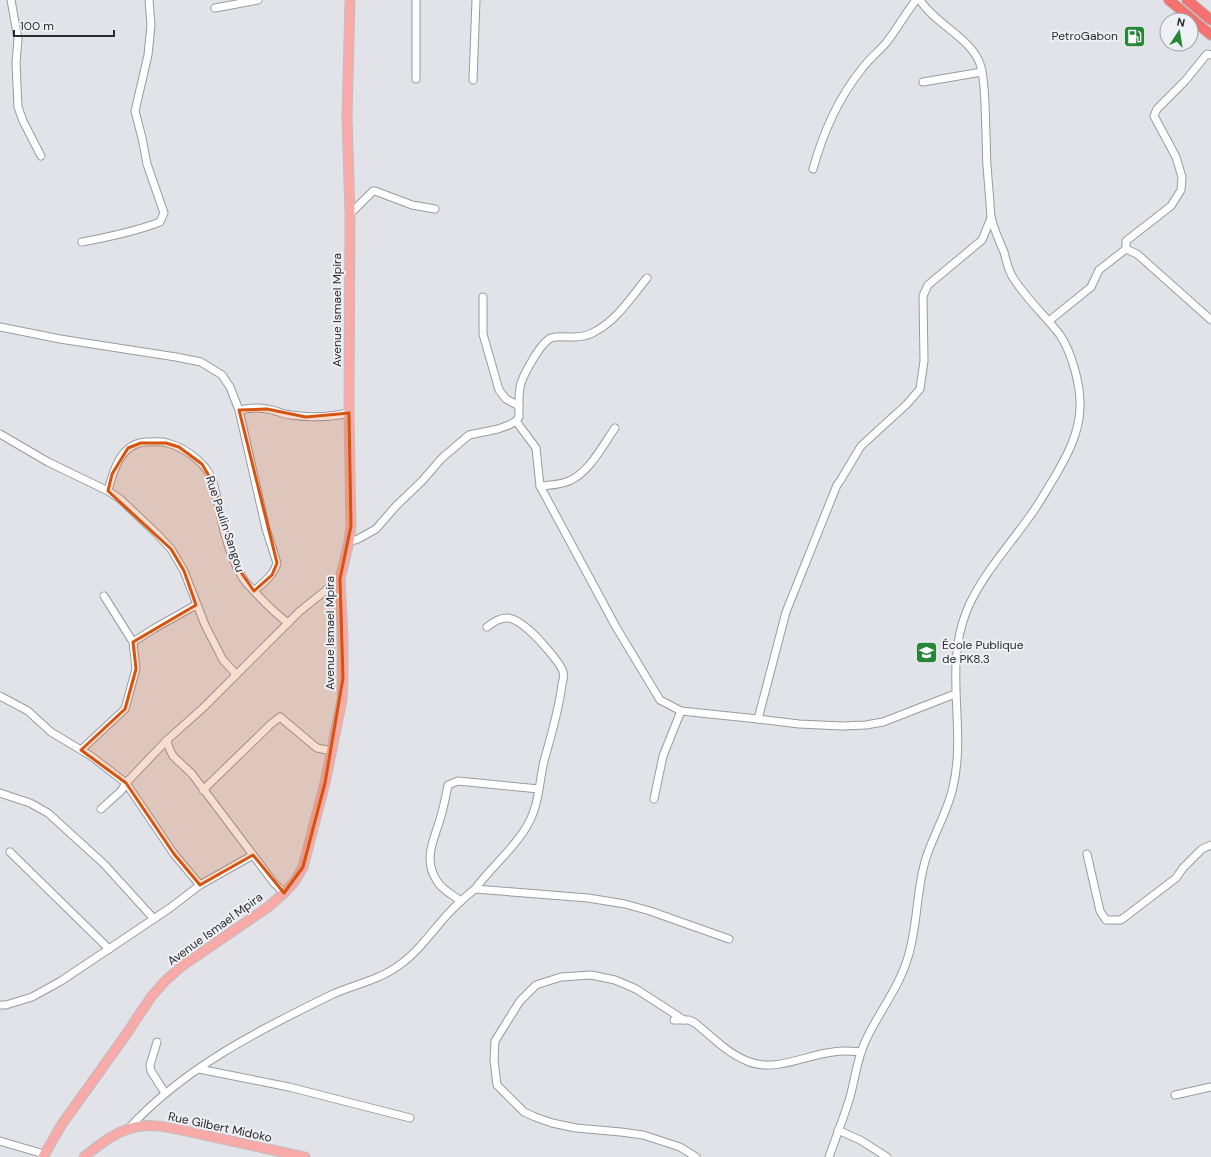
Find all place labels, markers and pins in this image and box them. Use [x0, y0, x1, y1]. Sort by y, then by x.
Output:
fuel station icon: PetroGabon [1121, 23, 1147, 49]
place label: PetroGabon [1052, 28, 1118, 44]
place label: École Publique de PK8.3 [942, 637, 1024, 667]
school or university icon: École Publique de PK8.3 [914, 639, 940, 665]

